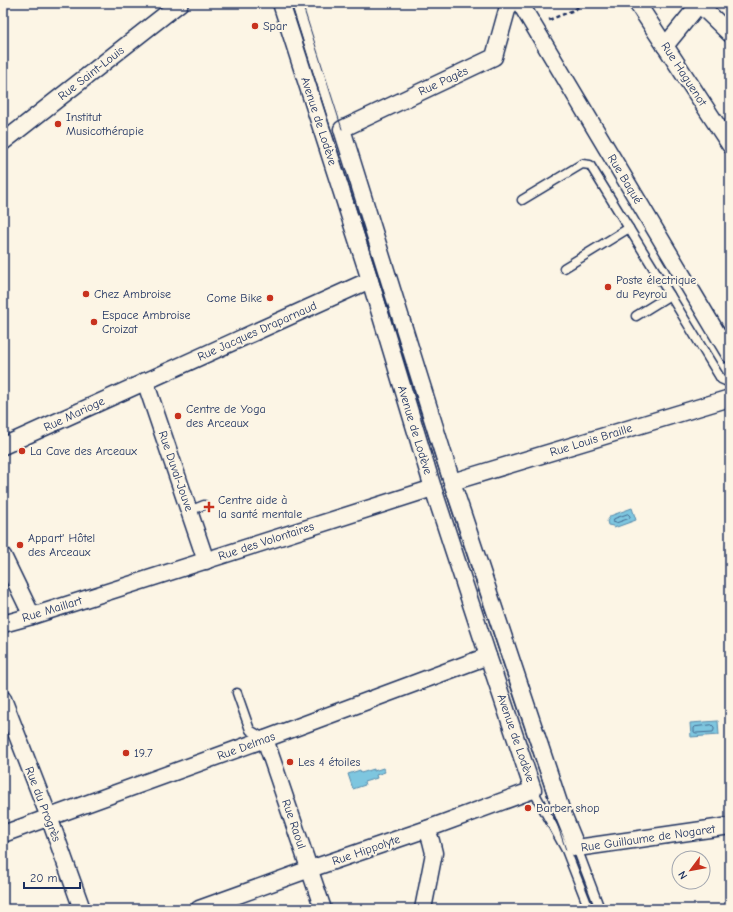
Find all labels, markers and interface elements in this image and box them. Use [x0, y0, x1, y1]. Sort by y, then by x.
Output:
place label: Spar [263, 19, 287, 33]
marker: Spar [250, 21, 260, 31]
street label: Rue Haguenot [658, 40, 710, 109]
street label: Rue Saint-Louis [55, 43, 127, 103]
street label: Rue Pagès [416, 63, 470, 99]
street label: Avenue de Lodève [298, 75, 340, 167]
place label: Institut Musicothérapie [66, 110, 144, 138]
marker: Institut Musicothérapie [53, 119, 63, 129]
street label: Rue Baqué [605, 152, 645, 206]
place label: Poste électrique du Peyrou [616, 273, 696, 301]
marker: Poste électrique du Peyrou [603, 282, 613, 292]
place label: Chez Ambroise [94, 287, 171, 301]
marker: Chez Ambroise [81, 289, 91, 299]
place label: Come Bike [207, 291, 262, 305]
marker: Come Bike [265, 293, 275, 303]
street label: Rue Jacques Draparnaud [195, 298, 319, 364]
place label: Espace Ambroise Croizat [102, 308, 191, 336]
marker: Espace Ambroise Croizat [89, 317, 99, 327]
street label: Avenue de Lodève [395, 384, 435, 476]
street label: Rue Marioge [41, 394, 107, 434]
place label: Centre de Yoga des Arceaux [186, 402, 266, 430]
marker: Centre de Yoga des Arceaux [173, 411, 183, 421]
street label: Rue Louis Braille [548, 421, 634, 459]
street label: Rue Duval-Jouve [156, 429, 196, 513]
place label: La Cave des Arceaux [30, 444, 137, 458]
marker: La Cave des Arceaux [17, 446, 27, 456]
place label: Centre aide à la santé mentale [218, 493, 302, 521]
marker: Centre aide à la santé mentale [203, 501, 215, 513]
street label: Rue des Volontaires [216, 519, 316, 563]
place label: Appart' Hôtel des Arceaux [28, 531, 95, 559]
marker: Appart' Hôtel des Arceaux [15, 540, 25, 550]
street label: Rue Maillart [20, 593, 84, 625]
street label: Avenue de Lodève [494, 692, 538, 784]
street label: Rue Delmas [215, 729, 277, 763]
place label: 19.7 [134, 746, 153, 760]
marker: 19.7 [121, 748, 131, 758]
place label: Les 4 étoiles [298, 755, 360, 769]
marker: Les 4 étoiles [285, 757, 295, 767]
street label: Rue du Progrès [22, 765, 64, 843]
street label: Rue Raoul [279, 797, 309, 851]
place label: Barber shop [536, 801, 600, 815]
marker: Barber shop [523, 803, 533, 813]
street label: Rue Guillaume de Nogaret [580, 822, 717, 854]
street label: Rue Hippolyte [330, 832, 402, 868]
north arrow [671, 850, 711, 890]
scale bar [24, 864, 80, 890]
text: N [676, 869, 690, 882]
text: 20 m [30, 871, 58, 885]

